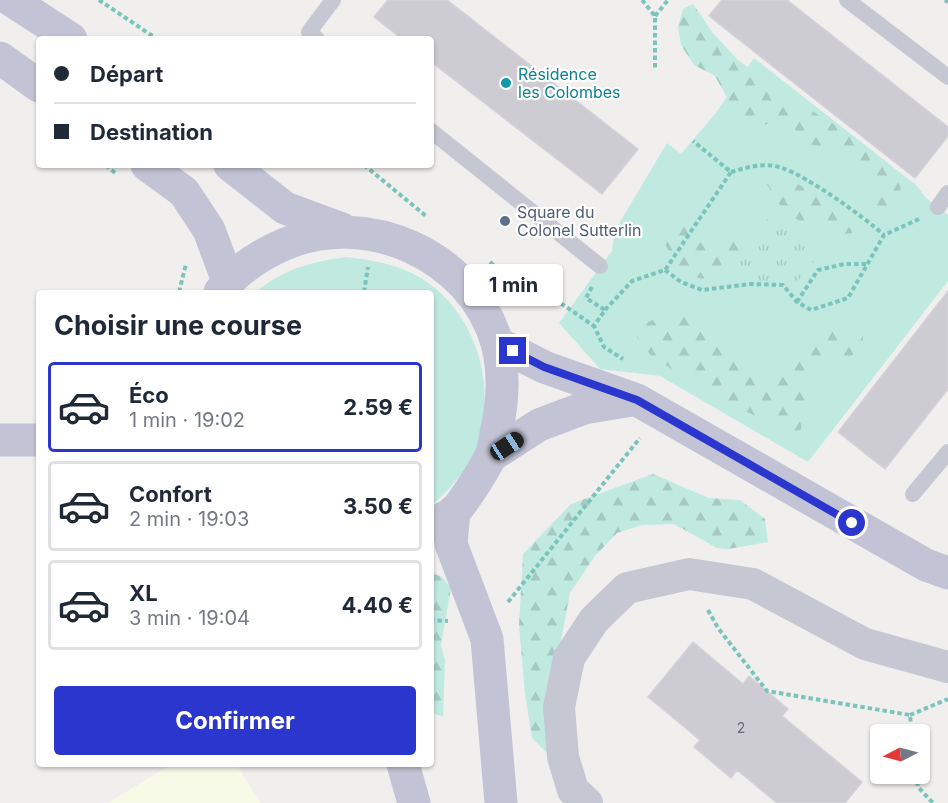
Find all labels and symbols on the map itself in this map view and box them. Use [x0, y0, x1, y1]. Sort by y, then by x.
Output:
place label: Résidence les Colombes [518, 64, 620, 102]
marker: Résidence les Colombes [499, 76, 513, 90]
place label: Square du Colonel Sutterlin [517, 202, 641, 240]
marker: Square du Colonel Sutterlin [498, 214, 512, 228]
callout: 1 min [464, 264, 562, 306]
route end [499, 337, 526, 364]
car [487, 429, 527, 463]
route start [838, 509, 865, 536]
house number: 2 [737, 719, 745, 736]
north arrow [870, 724, 930, 784]

